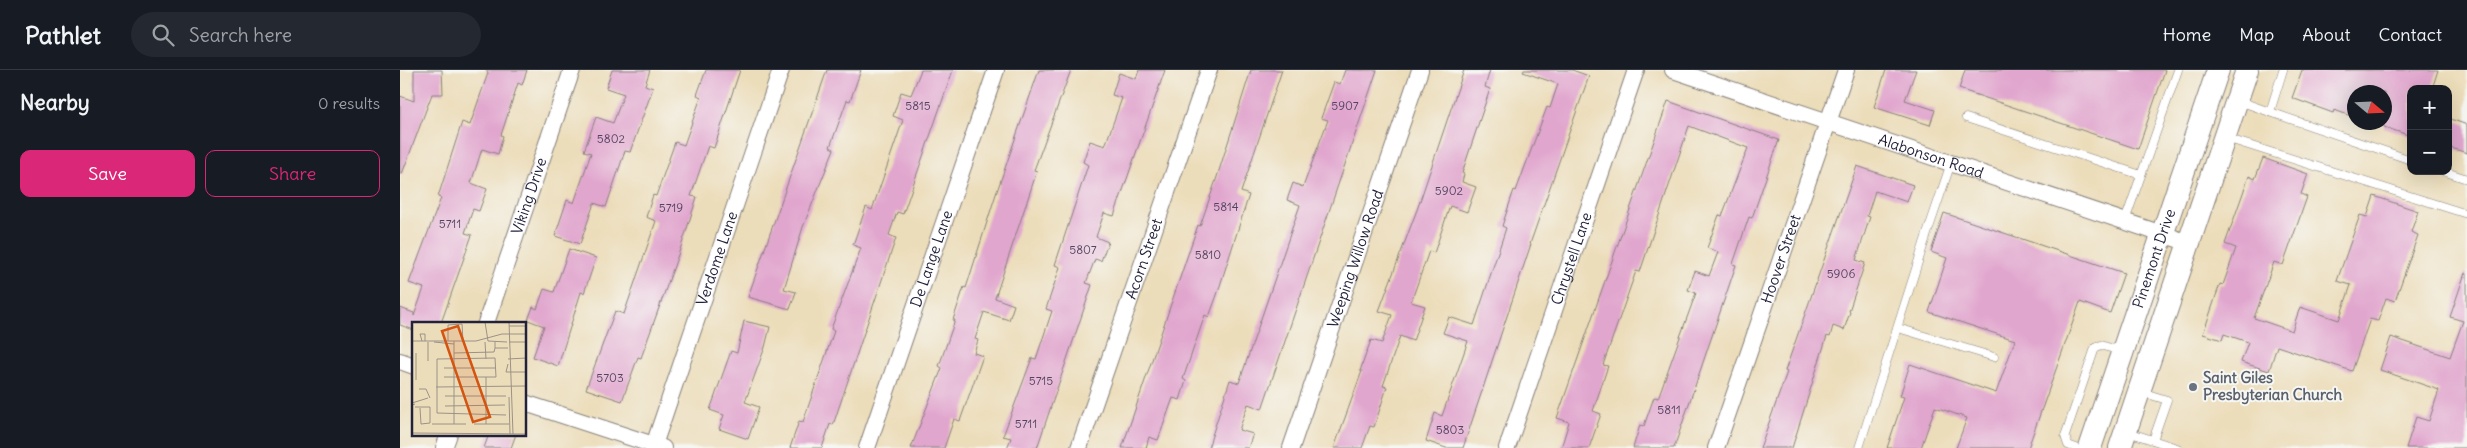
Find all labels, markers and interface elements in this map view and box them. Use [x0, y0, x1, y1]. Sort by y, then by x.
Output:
search box [131, 12, 481, 57]
text: Pathlet [25, 20, 101, 50]
icon: search [149, 21, 177, 49]
text: Search here [189, 23, 292, 47]
text: Home [2163, 23, 2211, 46]
text: Map [2239, 23, 2274, 46]
text: About [2302, 23, 2350, 46]
text: Contact [2378, 23, 2442, 46]
north arrow [2347, 85, 2392, 130]
map controls [2407, 85, 2452, 175]
button: + [2407, 85, 2452, 130]
text: Nearby [20, 89, 90, 116]
text: 0 results [318, 93, 380, 113]
house number: 5815 [905, 98, 931, 113]
house number: 5907 [1331, 98, 1359, 113]
street label: Alabonson Road [1876, 130, 1986, 182]
button: − [2407, 130, 2452, 175]
house number: 5802 [597, 131, 626, 146]
button: Save [20, 150, 195, 197]
button: Share [205, 150, 380, 197]
street label: Viking Drive [507, 155, 551, 237]
house number: 5902 [1435, 183, 1464, 198]
street label: Weeping Willow Road [1323, 187, 1388, 330]
house number: 5814 [1213, 199, 1239, 214]
house number: 5719 [659, 200, 683, 215]
street label: Pinemont Drive [2128, 206, 2179, 310]
street label: De Lange Lane [906, 208, 956, 309]
street label: Verdome Lane [692, 209, 741, 308]
street label: Chrystell Lane [1547, 210, 1596, 307]
street label: Hoover Street [1756, 212, 1805, 306]
house number: 5711 [439, 216, 461, 231]
street label: Acorn Street [1121, 216, 1166, 302]
house number: 5807 [1069, 242, 1097, 257]
house number: 5810 [1195, 247, 1221, 262]
house number: 5906 [1827, 266, 1855, 281]
inset map [412, 322, 526, 436]
place label: Saint Giles Presbyterian Church [2203, 368, 2343, 405]
house number: 5703 [596, 370, 624, 385]
house number: 5715 [1029, 373, 1053, 388]
marker: Saint Giles Presbyterian Church [2187, 381, 2199, 393]
house number: 5811 [1657, 402, 1681, 417]
house number: 5711 [1015, 416, 1037, 431]
house number: 5803 [1436, 422, 1464, 437]

